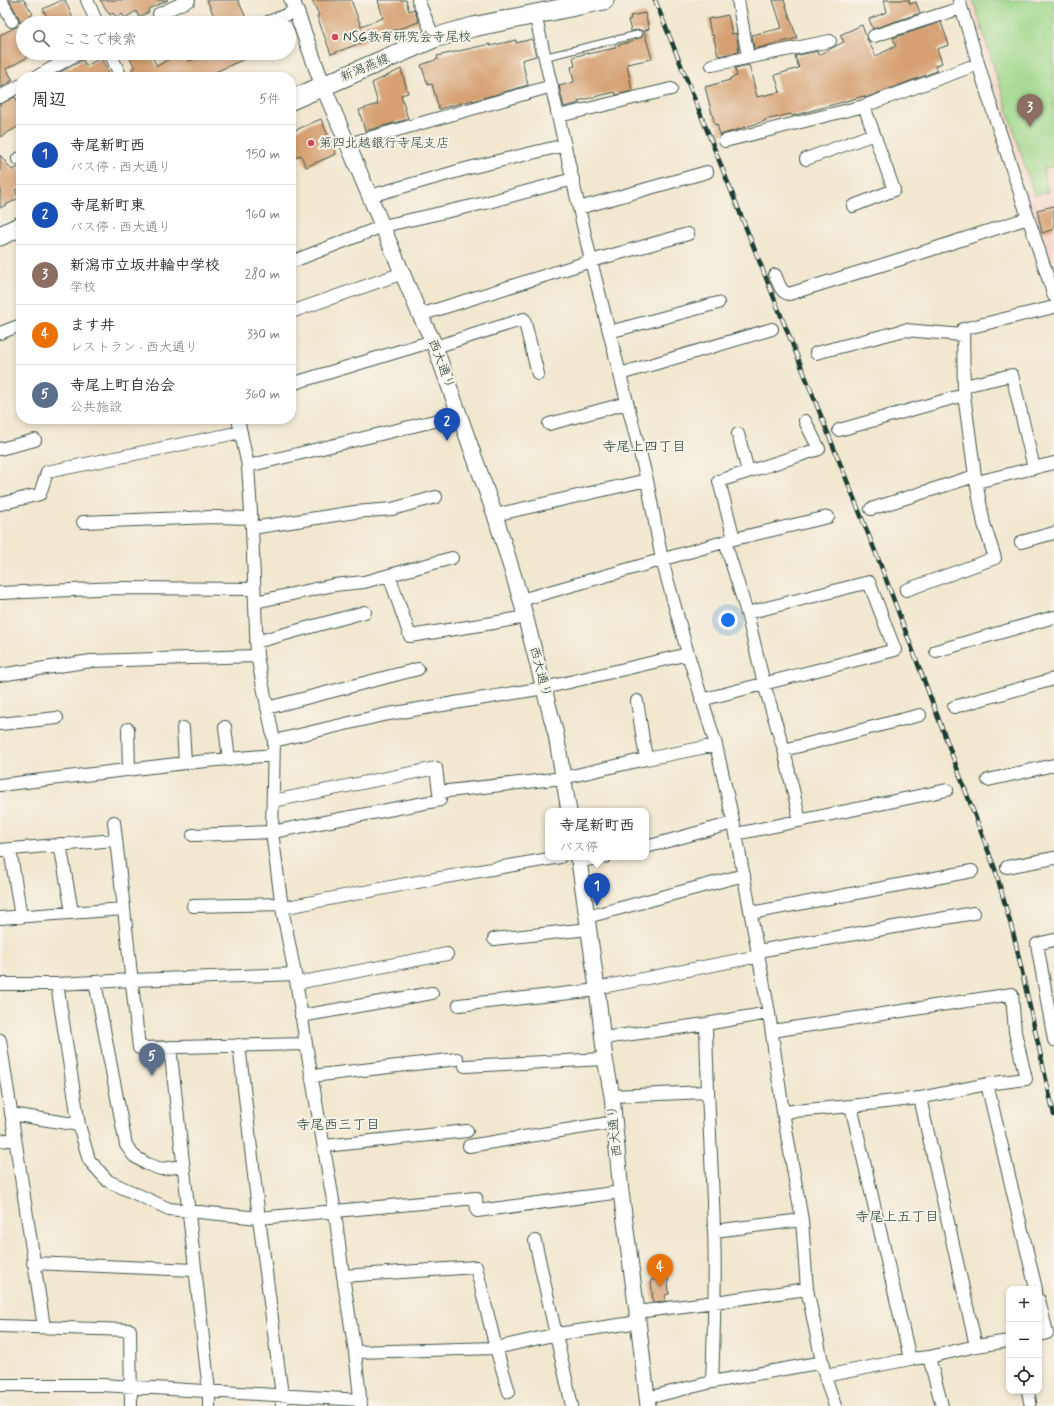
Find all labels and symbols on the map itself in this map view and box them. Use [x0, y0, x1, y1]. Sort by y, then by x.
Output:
place label: NSG教育研究会寺尾校 [343, 29, 471, 46]
marker: NSG教育研究会寺尾校 [330, 32, 340, 42]
street label: 新潟燕線 [338, 50, 393, 86]
pin: 3 [1017, 94, 1043, 127]
place label: 第四北越銀行寺尾支店 [319, 135, 449, 152]
marker: 第四北越銀行寺尾支店 [306, 138, 316, 148]
street label: 西大通り [424, 337, 458, 391]
pin: 2 [434, 408, 460, 441]
district label: 寺尾上四丁目 [602, 438, 686, 456]
your location [718, 610, 738, 630]
street label: 西大通り [525, 645, 555, 699]
pin: 1 [584, 873, 610, 906]
pin: 5 [139, 1043, 165, 1076]
street label: 西大通り [604, 1104, 626, 1158]
district label: 寺尾西三丁目 [296, 1116, 380, 1134]
district label: 寺尾上五丁目 [855, 1208, 939, 1226]
pin: 4 [647, 1254, 673, 1287]

